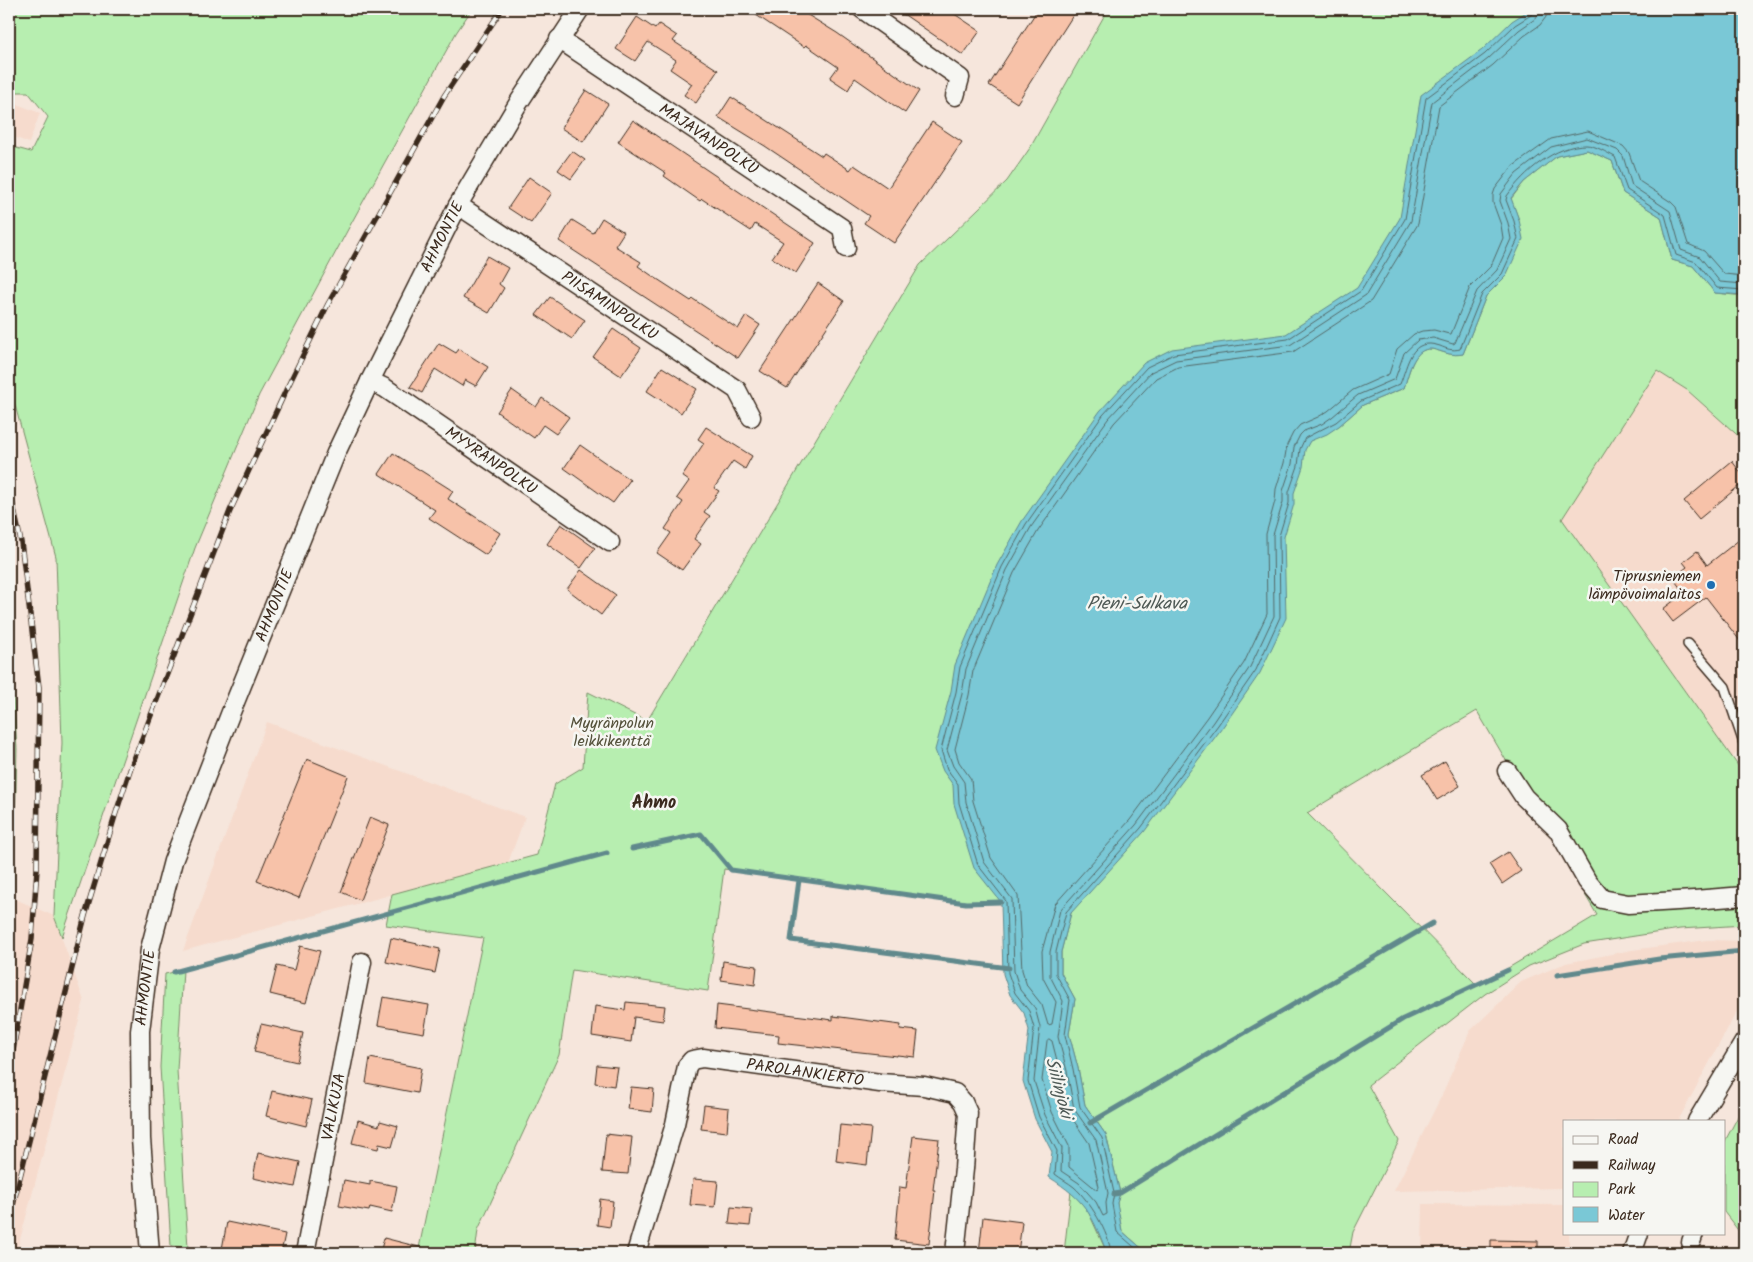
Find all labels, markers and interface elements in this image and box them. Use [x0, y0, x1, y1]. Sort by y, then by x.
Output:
street label: MAJAVANPOLKU [654, 97, 764, 182]
street label: AHMONTIE [414, 196, 471, 277]
street label: PIISAMINPOLKU [556, 264, 663, 347]
street label: MYYRÄNPOLKU [440, 420, 543, 501]
street label: AHMONTIE [248, 564, 300, 645]
place label: Tiprusniemen lämpövoimalaitos [1588, 564, 1701, 607]
marker: Tiprusniemen lämpövoimalaitos [1705, 579, 1717, 591]
water label: Pieni-Sulkava [1087, 590, 1188, 619]
park label: Myyränpolun leikkikenttä [570, 711, 654, 754]
district label: Ahmo [632, 789, 676, 818]
street label: AHMONTIE [128, 948, 162, 1027]
street label: PAROLANKIERTO [745, 1052, 866, 1093]
water label: Siilinjoki [1036, 1054, 1081, 1125]
street label: VÄLIKUJA [315, 1071, 353, 1143]
legend [1563, 1120, 1726, 1234]
text: Road [1608, 1128, 1639, 1152]
text: Railway [1608, 1154, 1656, 1178]
text: Park [1608, 1178, 1636, 1202]
text: Water [1608, 1204, 1645, 1228]

